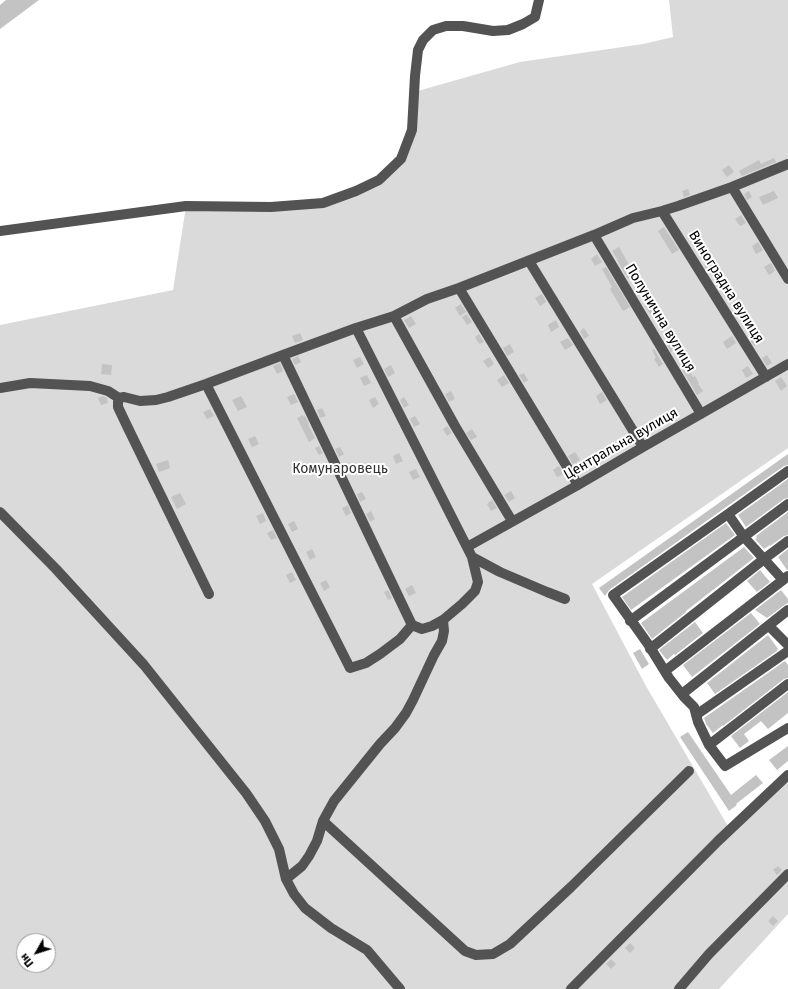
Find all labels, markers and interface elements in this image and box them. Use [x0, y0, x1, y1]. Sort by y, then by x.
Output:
street label: Виноградна вулиця [685, 228, 767, 346]
street label: Полунична вулиця [621, 261, 699, 375]
street label: Центральна вулиця [561, 404, 681, 484]
park label: Комунаровець [292, 461, 388, 477]
north arrow [16, 933, 56, 973]
text: Пн [18, 951, 36, 970]

